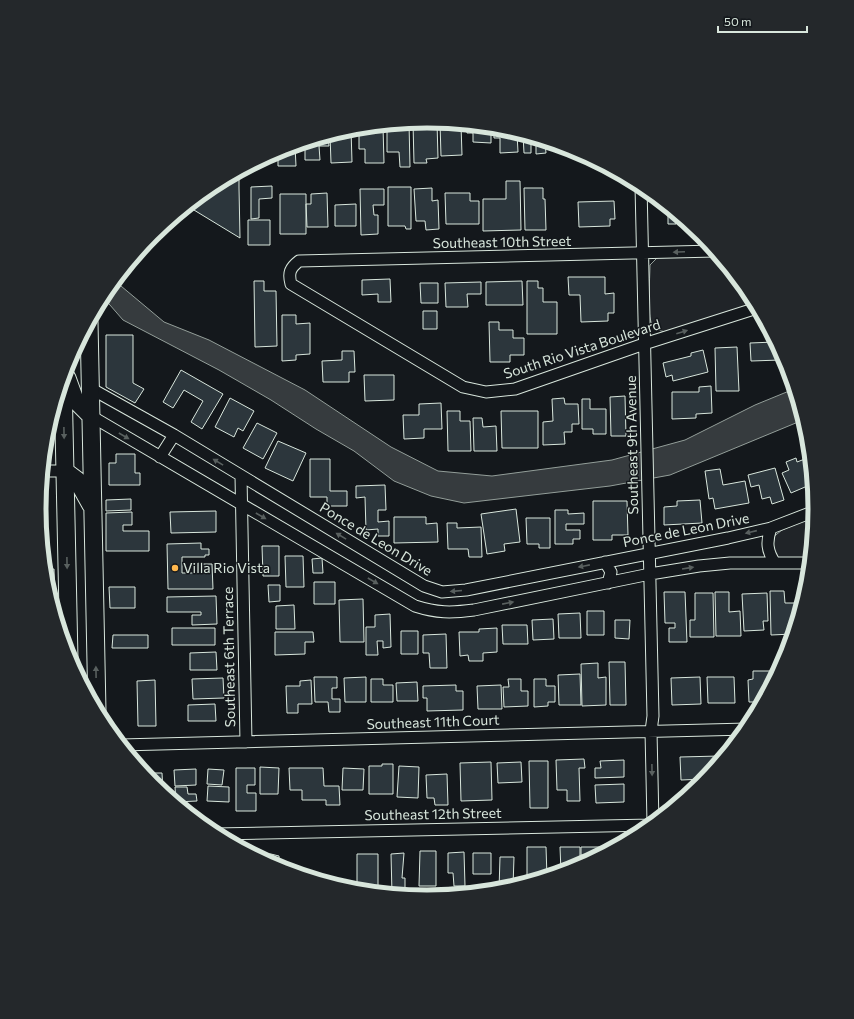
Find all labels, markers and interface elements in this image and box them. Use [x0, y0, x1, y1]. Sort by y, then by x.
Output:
scale bar [718, 8, 807, 34]
text: 50 m [724, 14, 752, 28]
street label: Southeast 10th Street [432, 232, 572, 251]
one-way arrow [673, 249, 685, 256]
street label: South Rio Vista Boulevard [501, 315, 662, 382]
one-way arrow [676, 329, 688, 335]
street label: Southeast 9th Avenue [622, 375, 641, 515]
one-way arrow [61, 427, 67, 440]
one-way arrow [119, 432, 129, 440]
one-way arrow [213, 458, 223, 466]
street label: Ponce de Leon Drive [317, 498, 436, 579]
street label: Ponce de Leon Drive [621, 509, 751, 550]
one-way arrow [255, 512, 267, 519]
one-way arrow [745, 530, 758, 536]
one-way arrow [335, 533, 347, 540]
one-way arrow [64, 557, 70, 570]
place label: Villa Rio Vista [183, 559, 270, 576]
marker: Villa Rio Vista [170, 563, 180, 573]
one-way arrow [578, 564, 590, 570]
one-way arrow [682, 565, 695, 571]
one-way arrow [367, 578, 379, 585]
street label: Southeast 6th Terrace [219, 587, 238, 727]
one-way arrow [450, 588, 462, 595]
one-way arrow [502, 599, 515, 605]
one-way arrow [93, 665, 99, 678]
street label: Southeast 11th Court [366, 711, 500, 732]
one-way arrow [649, 764, 655, 777]
street label: Southeast 12th Street [364, 804, 502, 823]

